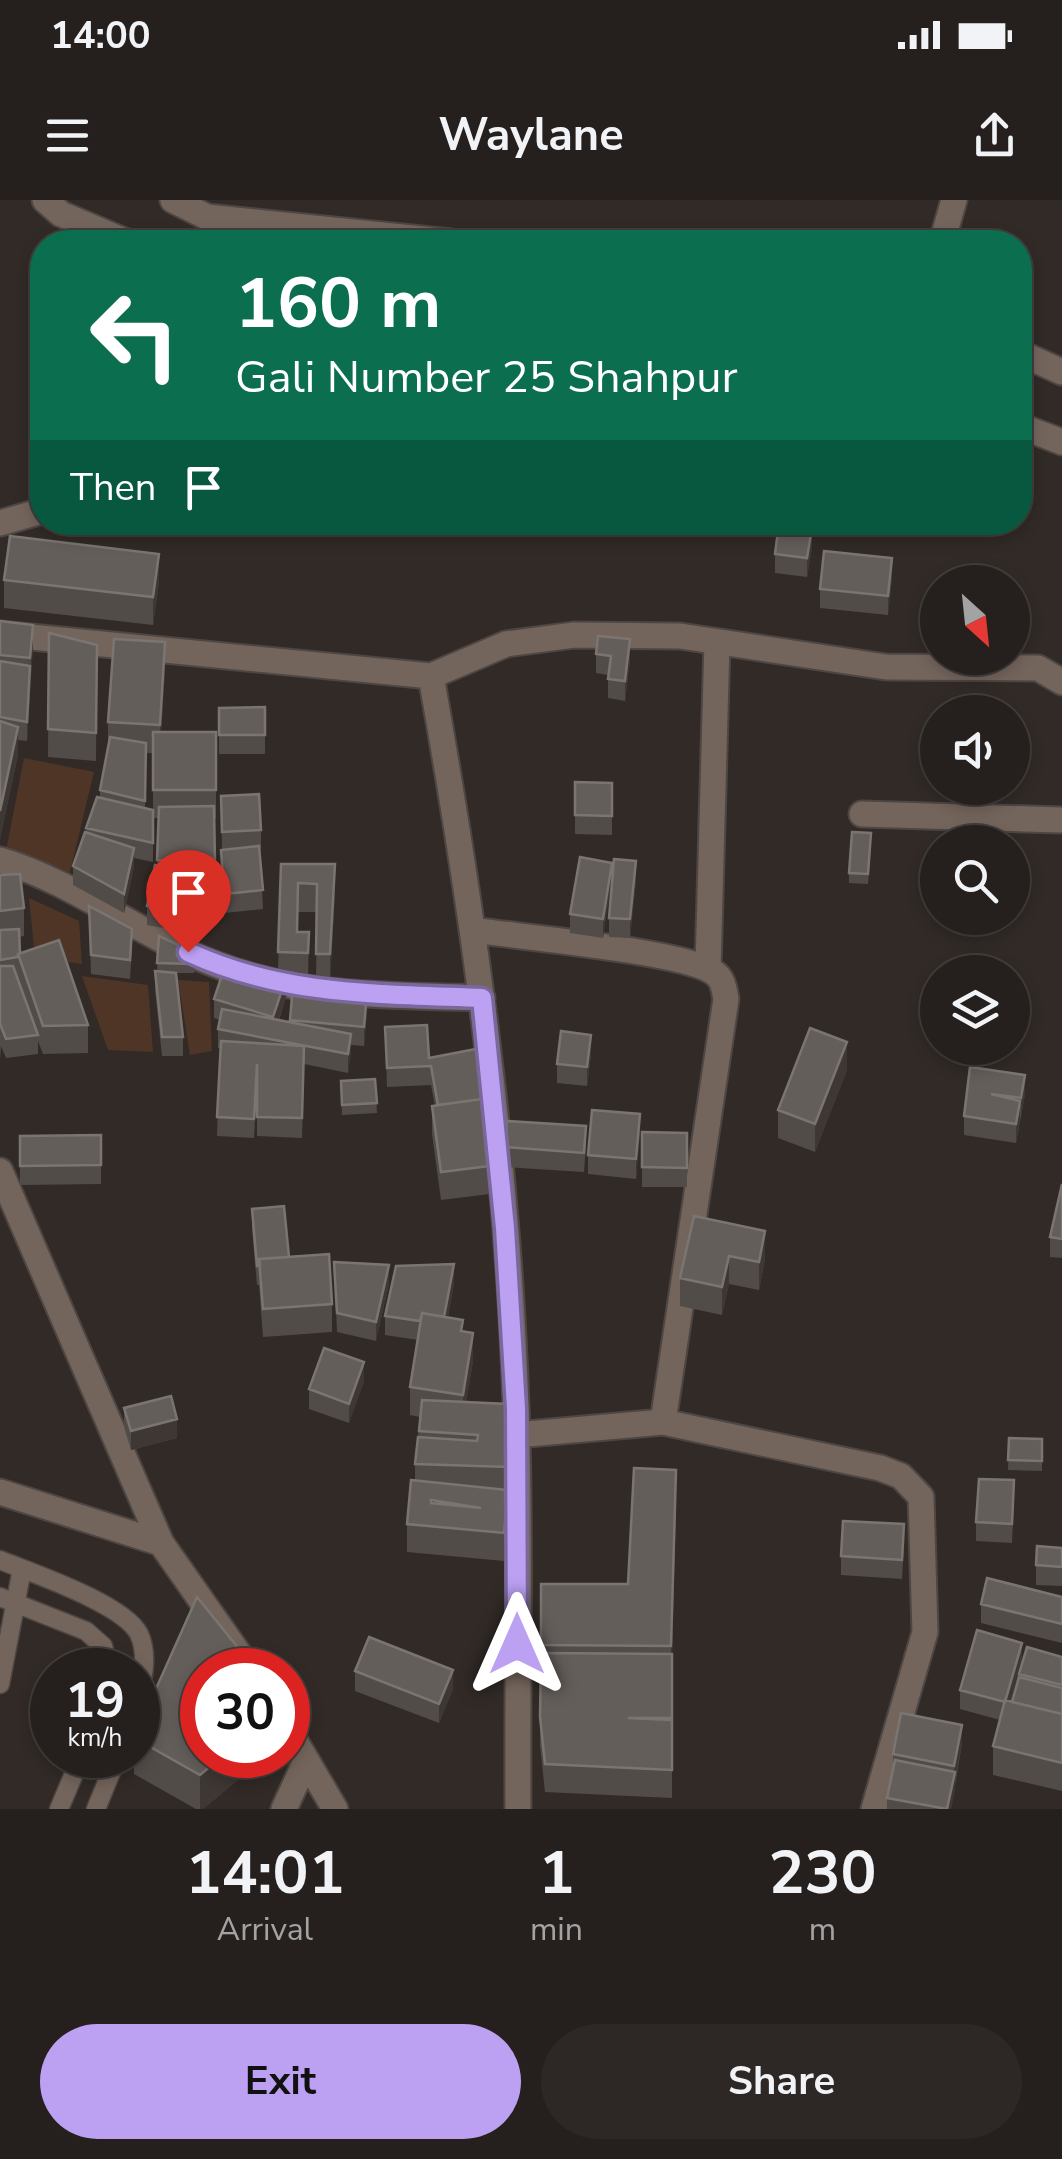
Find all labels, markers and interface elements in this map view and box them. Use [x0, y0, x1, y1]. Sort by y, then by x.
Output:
text: 14:00 [50, 10, 151, 61]
text: Waylane [438, 105, 624, 166]
icon: menu [40, 108, 95, 163]
icon: share [967, 108, 1022, 163]
text: 160 m [235, 256, 441, 352]
icon: left [70, 270, 200, 400]
text: Gali Number 25 Shahpur [235, 347, 738, 408]
icon: arrive [176, 460, 231, 515]
text: Then [70, 462, 156, 513]
north arrow [920, 565, 1030, 675]
map controls [920, 565, 1030, 1065]
button: sound [920, 695, 1030, 805]
button: search [920, 825, 1030, 935]
pin [146, 850, 231, 953]
icon: arrive [161, 865, 216, 920]
button: layers [920, 955, 1030, 1065]
position arrow [465, 1592, 569, 1696]
speed limit sign: 30 [180, 1648, 310, 1778]
text: 19 [65, 1666, 125, 1735]
text: km/h [67, 1721, 123, 1755]
text: 14:01 [186, 1832, 344, 1914]
text: 1 [538, 1832, 574, 1914]
text: 230 [768, 1832, 876, 1914]
text: Arrival [217, 1908, 313, 1951]
text: min [530, 1908, 583, 1951]
text: m [809, 1908, 836, 1951]
button: Exit [40, 2024, 521, 2139]
button: Share [541, 2024, 1022, 2139]

